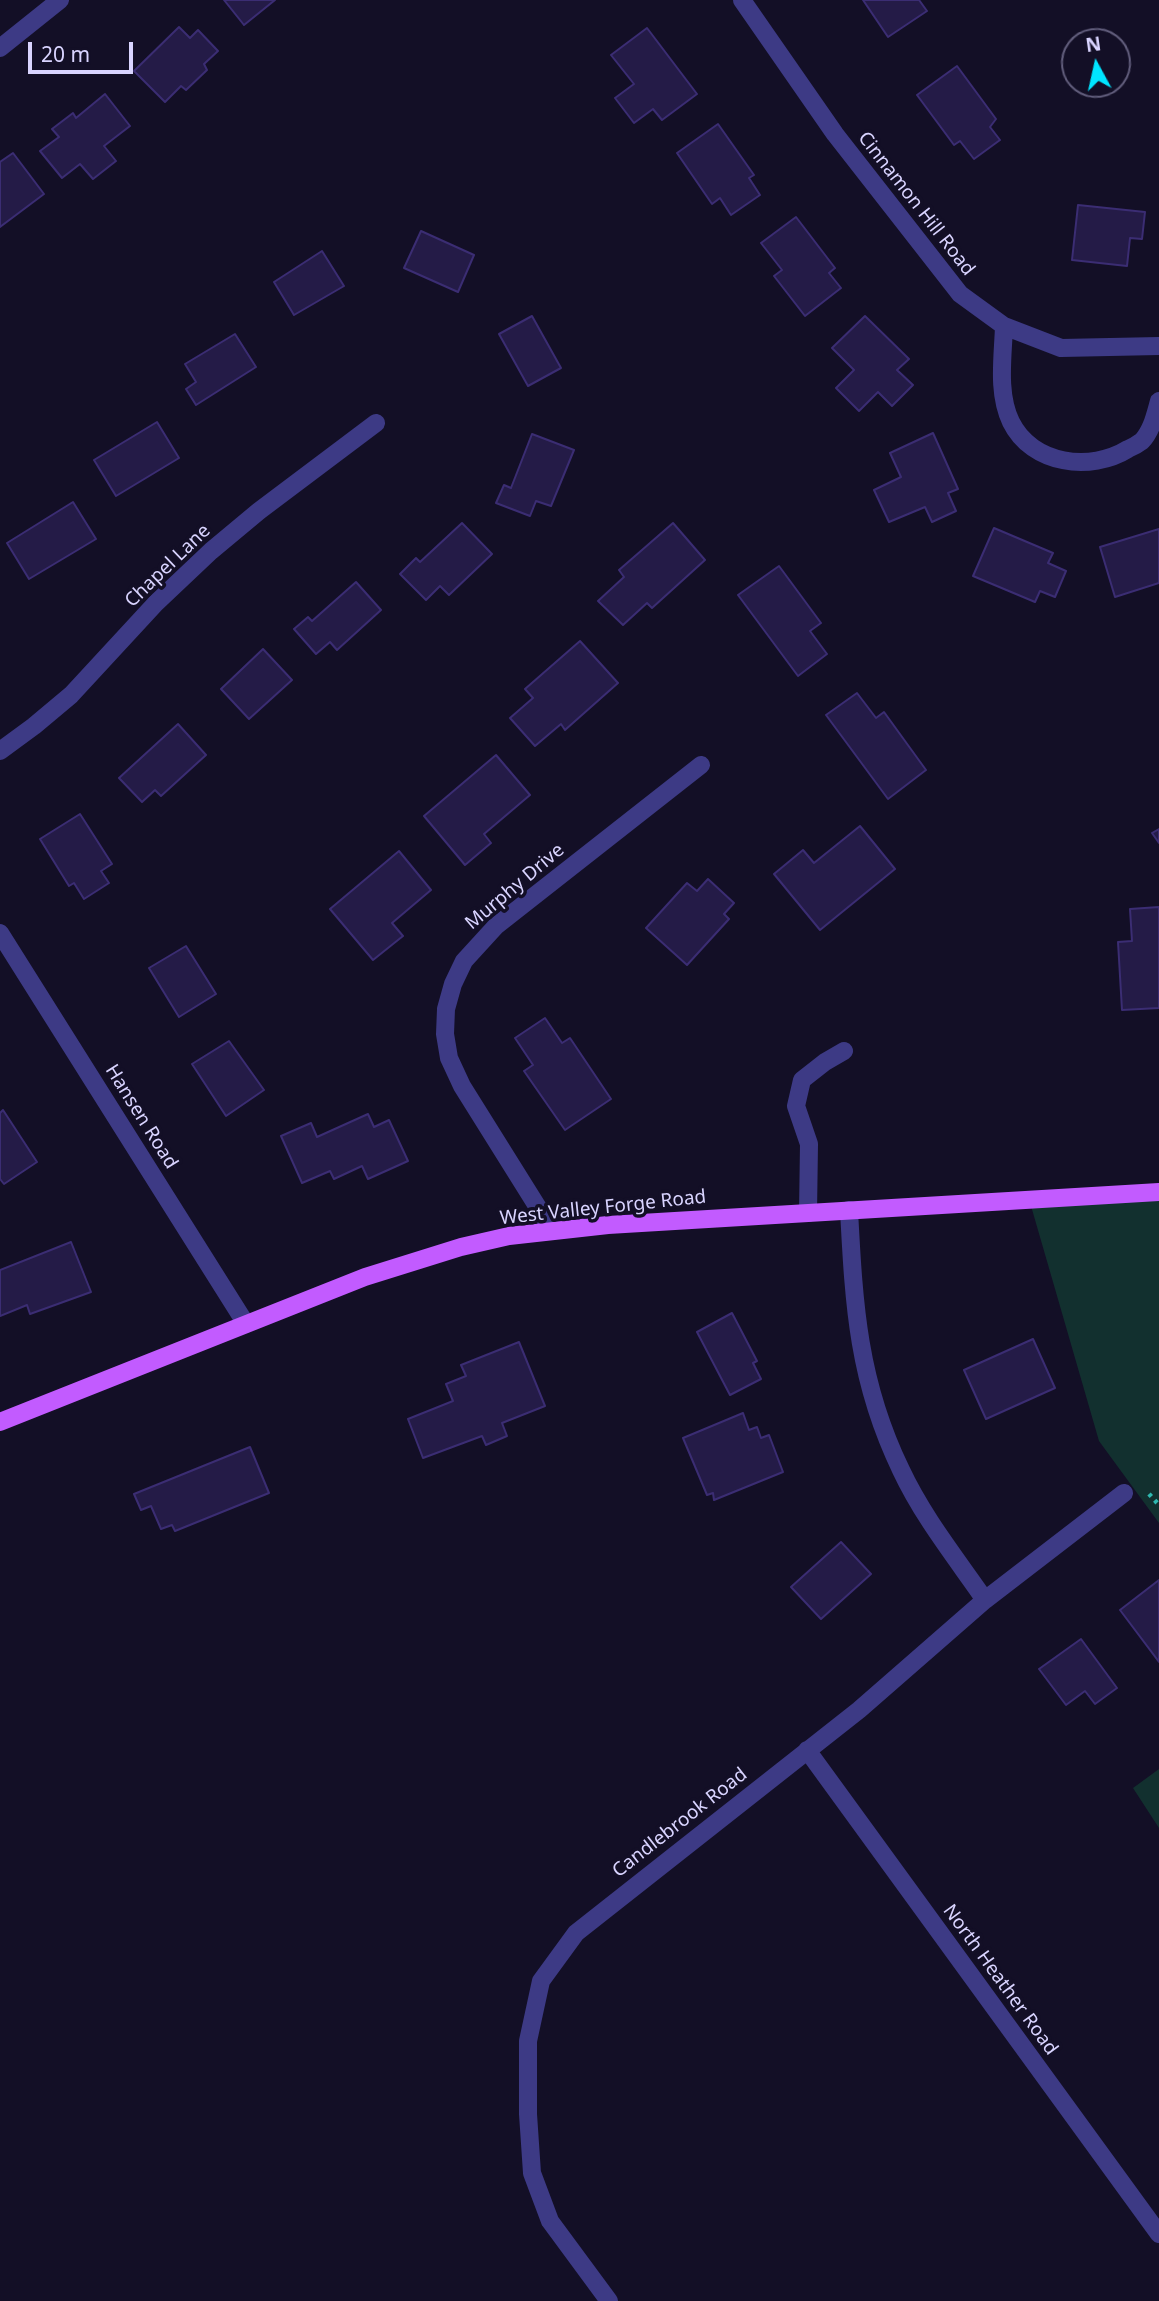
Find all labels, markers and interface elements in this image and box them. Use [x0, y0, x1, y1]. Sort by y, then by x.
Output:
scale bar [32, 28, 136, 72]
north arrow [1061, 28, 1131, 98]
text: N [1084, 30, 1103, 58]
text: 20 m [41, 40, 90, 68]
street label: Cinnamon Hill Road [853, 127, 979, 281]
street label: Chapel Lane [121, 520, 215, 612]
street label: Murphy Drive [461, 839, 569, 935]
street label: Hansen Road [100, 1061, 182, 1173]
street label: West Valley Forge Road [499, 1186, 707, 1230]
street label: Candlebrook Road [608, 1763, 752, 1883]
street label: North Heather Road [938, 1900, 1062, 2060]

